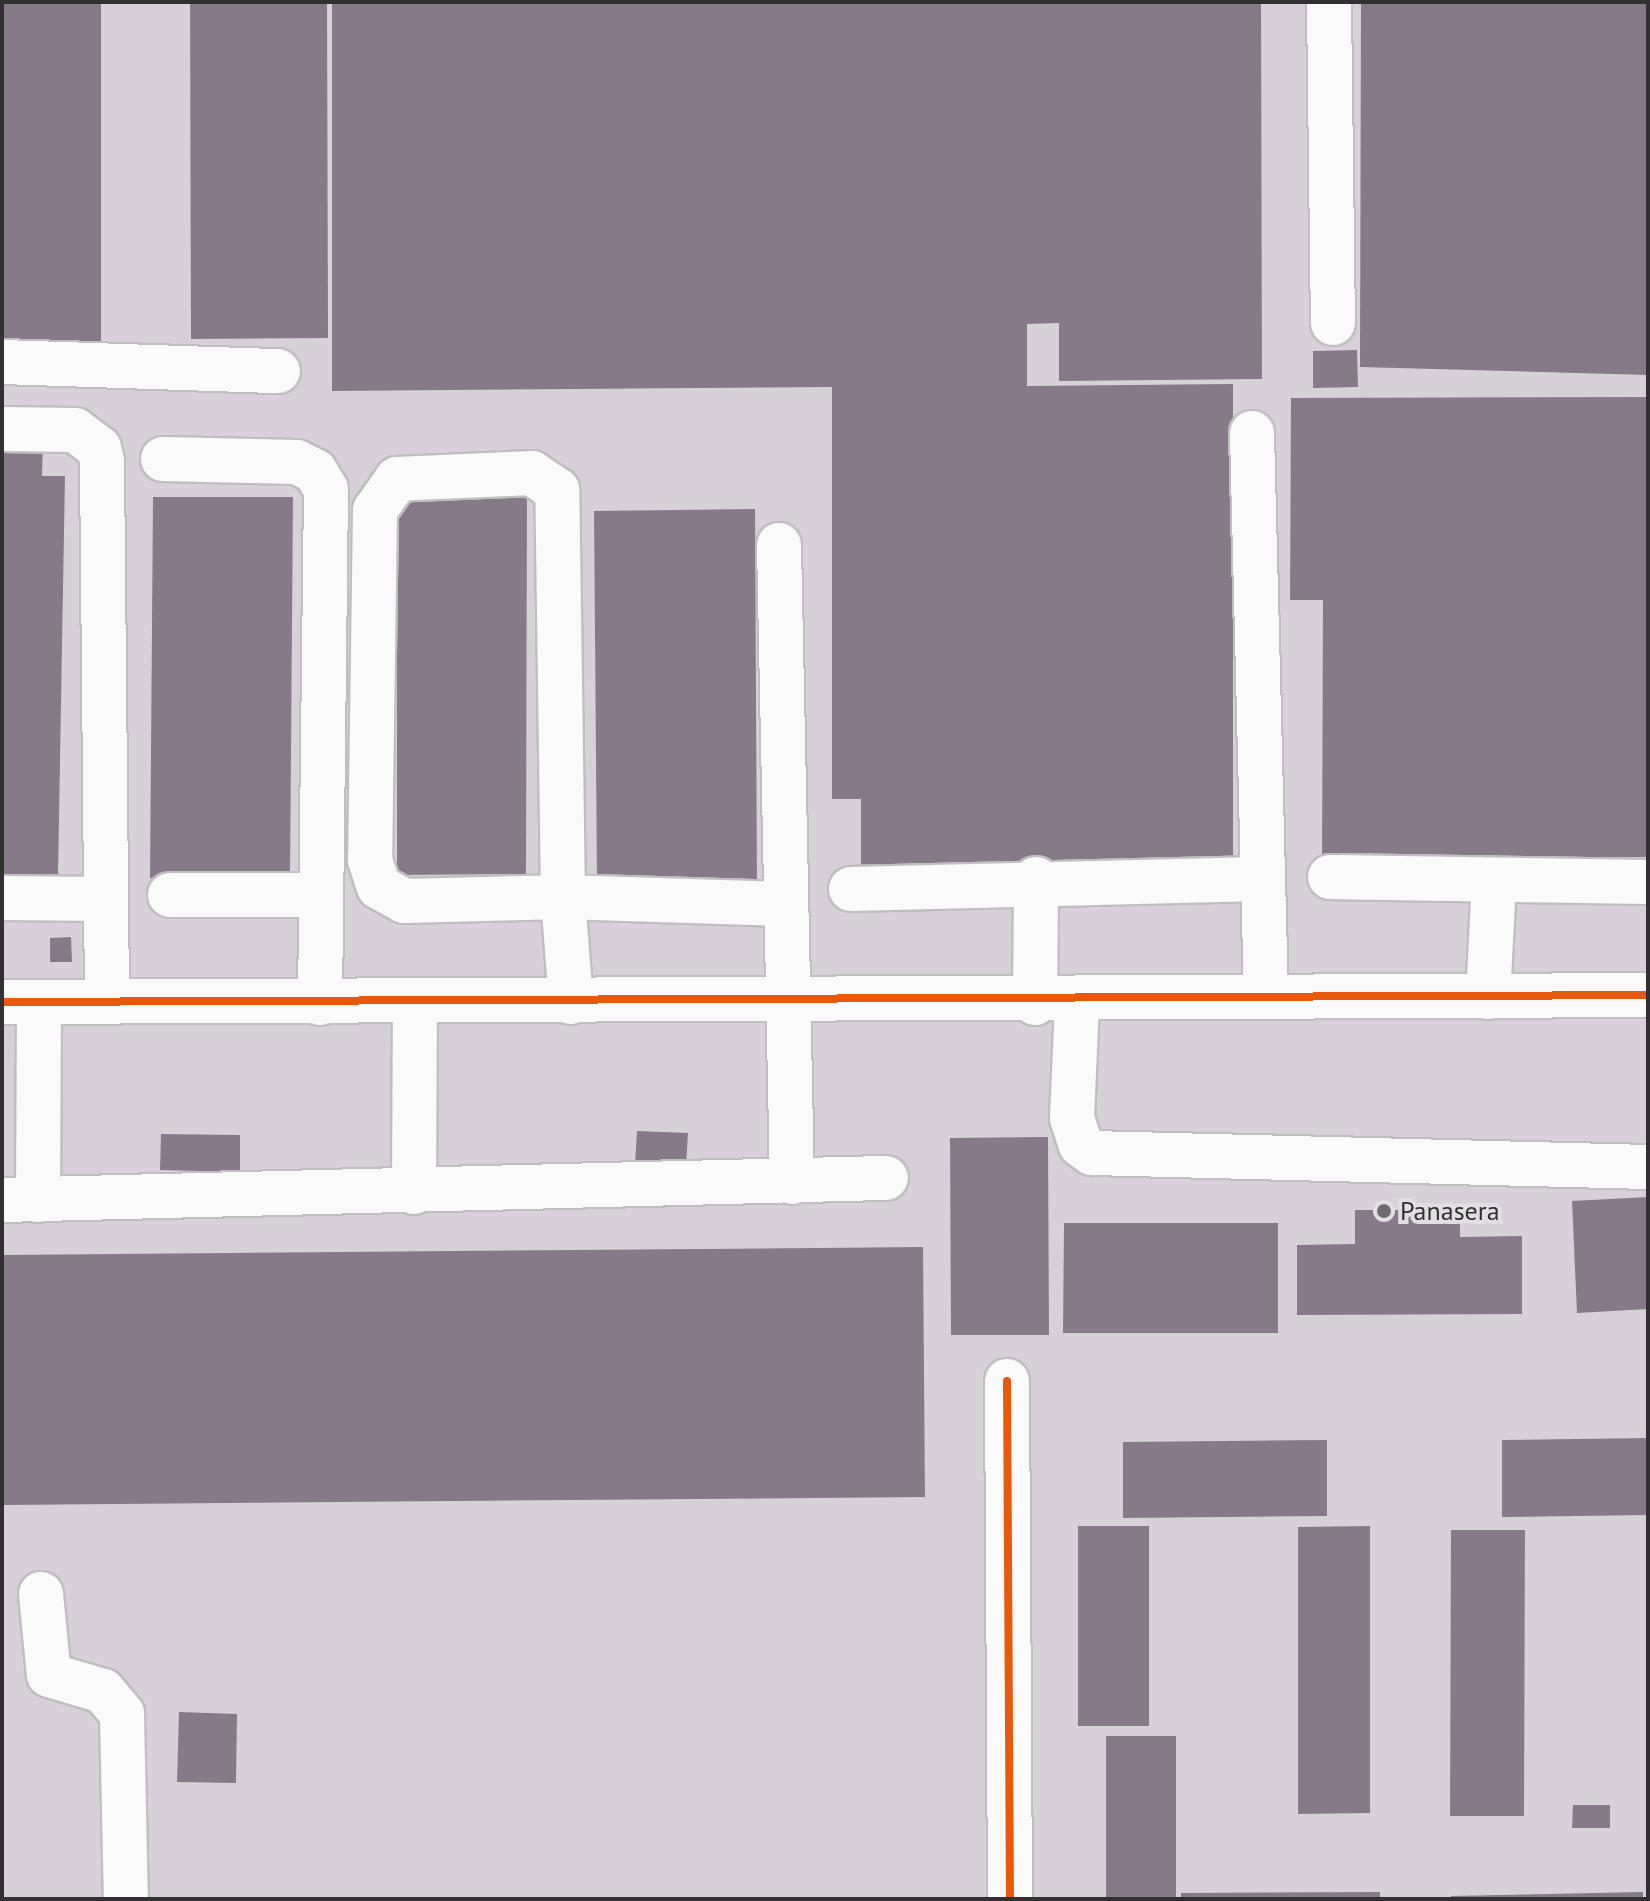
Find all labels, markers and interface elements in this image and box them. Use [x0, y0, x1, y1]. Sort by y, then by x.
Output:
place label: Panasera [1400, 1195, 1500, 1227]
marker: Panasera [1375, 1202, 1393, 1220]

